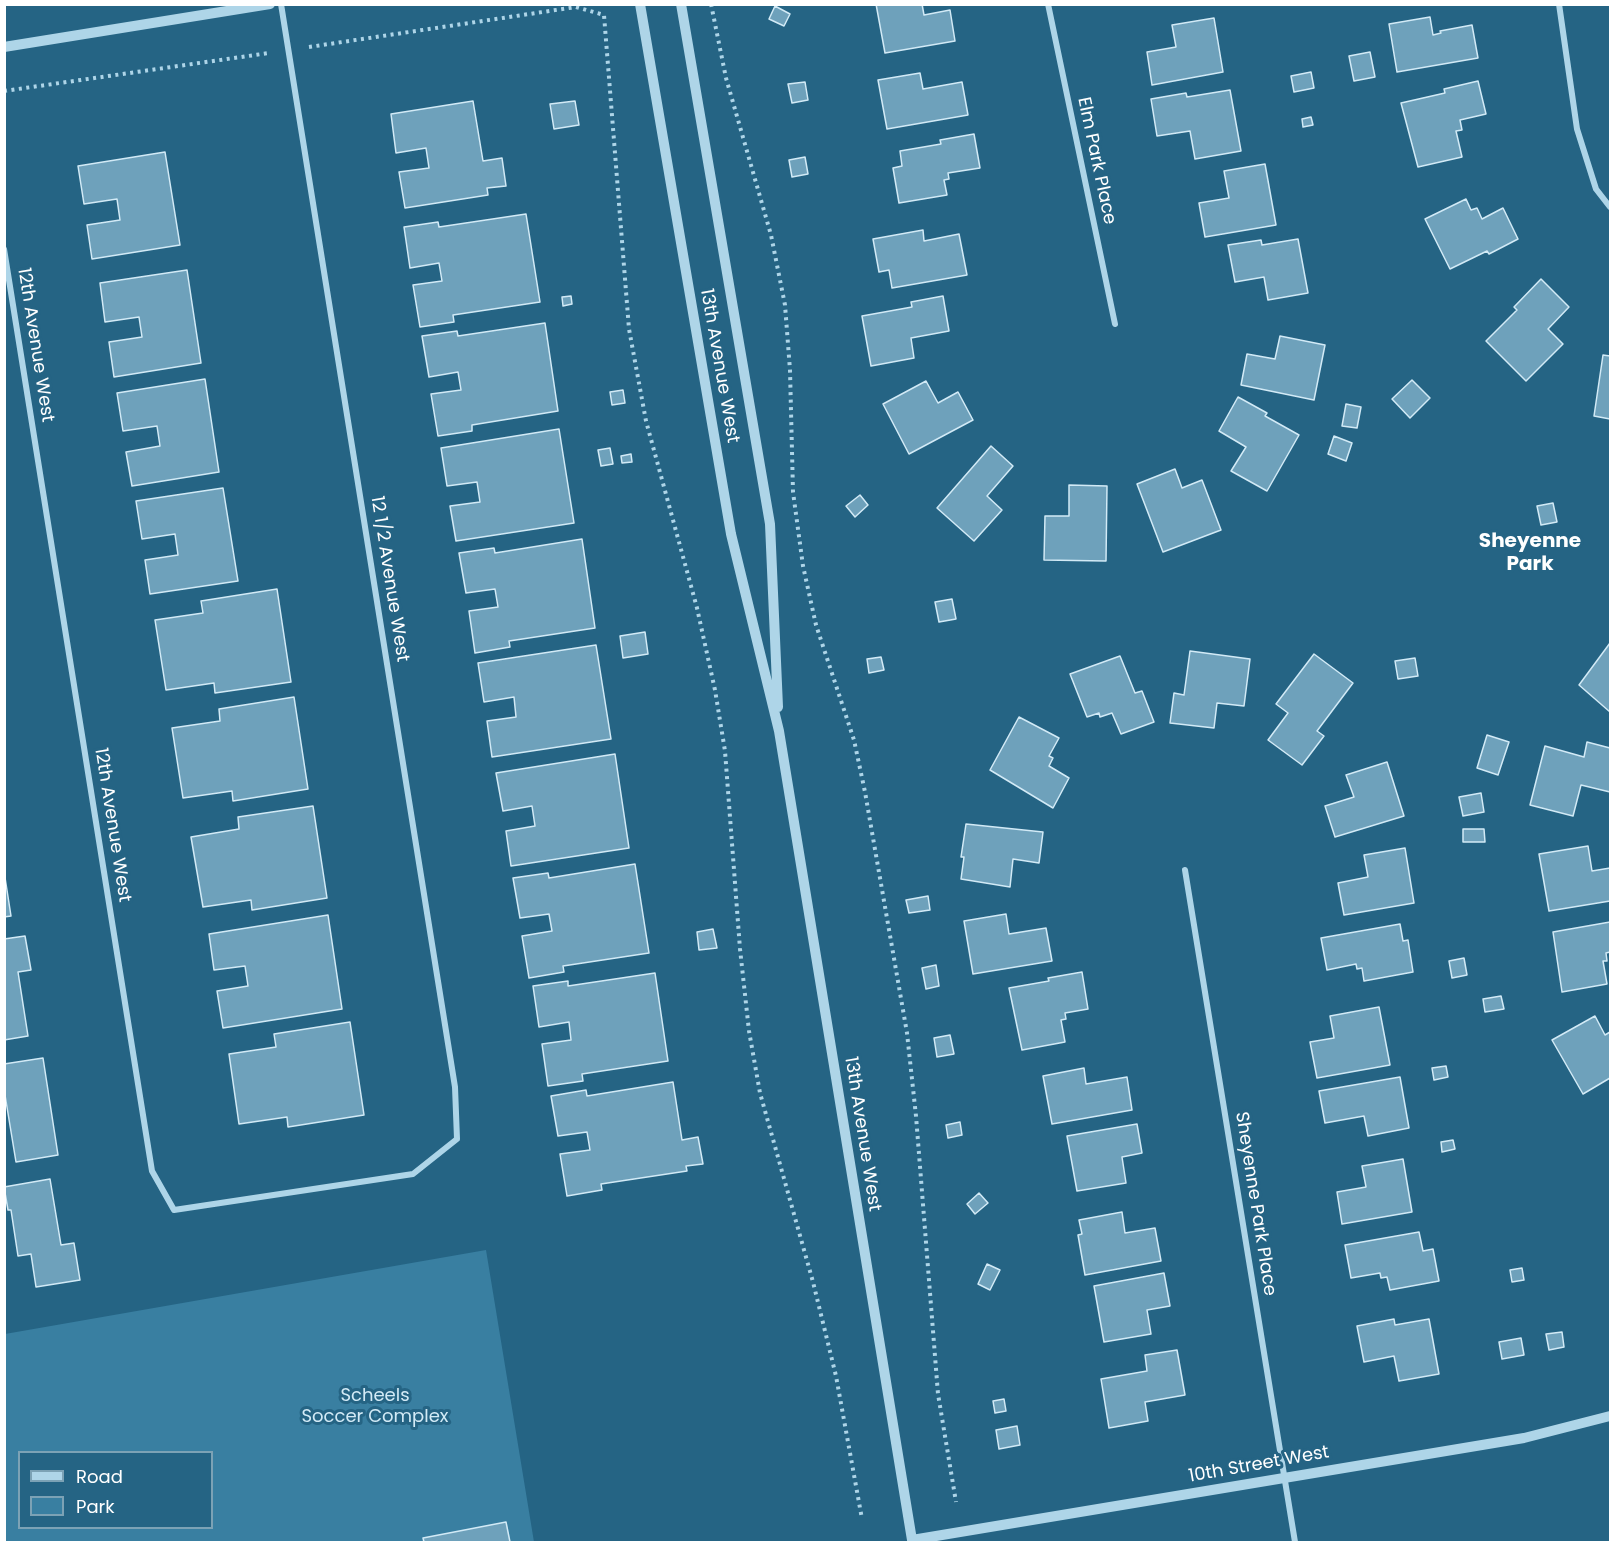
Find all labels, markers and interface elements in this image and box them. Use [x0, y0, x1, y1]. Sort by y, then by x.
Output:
street label: Elm Park Place [1072, 95, 1120, 227]
street label: 12th Avenue West [12, 266, 58, 424]
street label: 13th Avenue West [695, 287, 743, 445]
street label: 12 1/2 Avenue West [365, 495, 413, 663]
district label: Sheyenne Park [1479, 530, 1581, 577]
street label: 12th Avenue West [89, 746, 135, 904]
street label: 13th Avenue West [839, 1055, 885, 1213]
street label: Sheyenne Park Place [1230, 1110, 1280, 1298]
park label: Scheels Soccer Complex [302, 1385, 448, 1428]
street label: 10th Street West [1187, 1442, 1331, 1488]
legend [18, 1451, 213, 1529]
text: Road [76, 1464, 123, 1489]
text: Park [76, 1494, 115, 1519]

